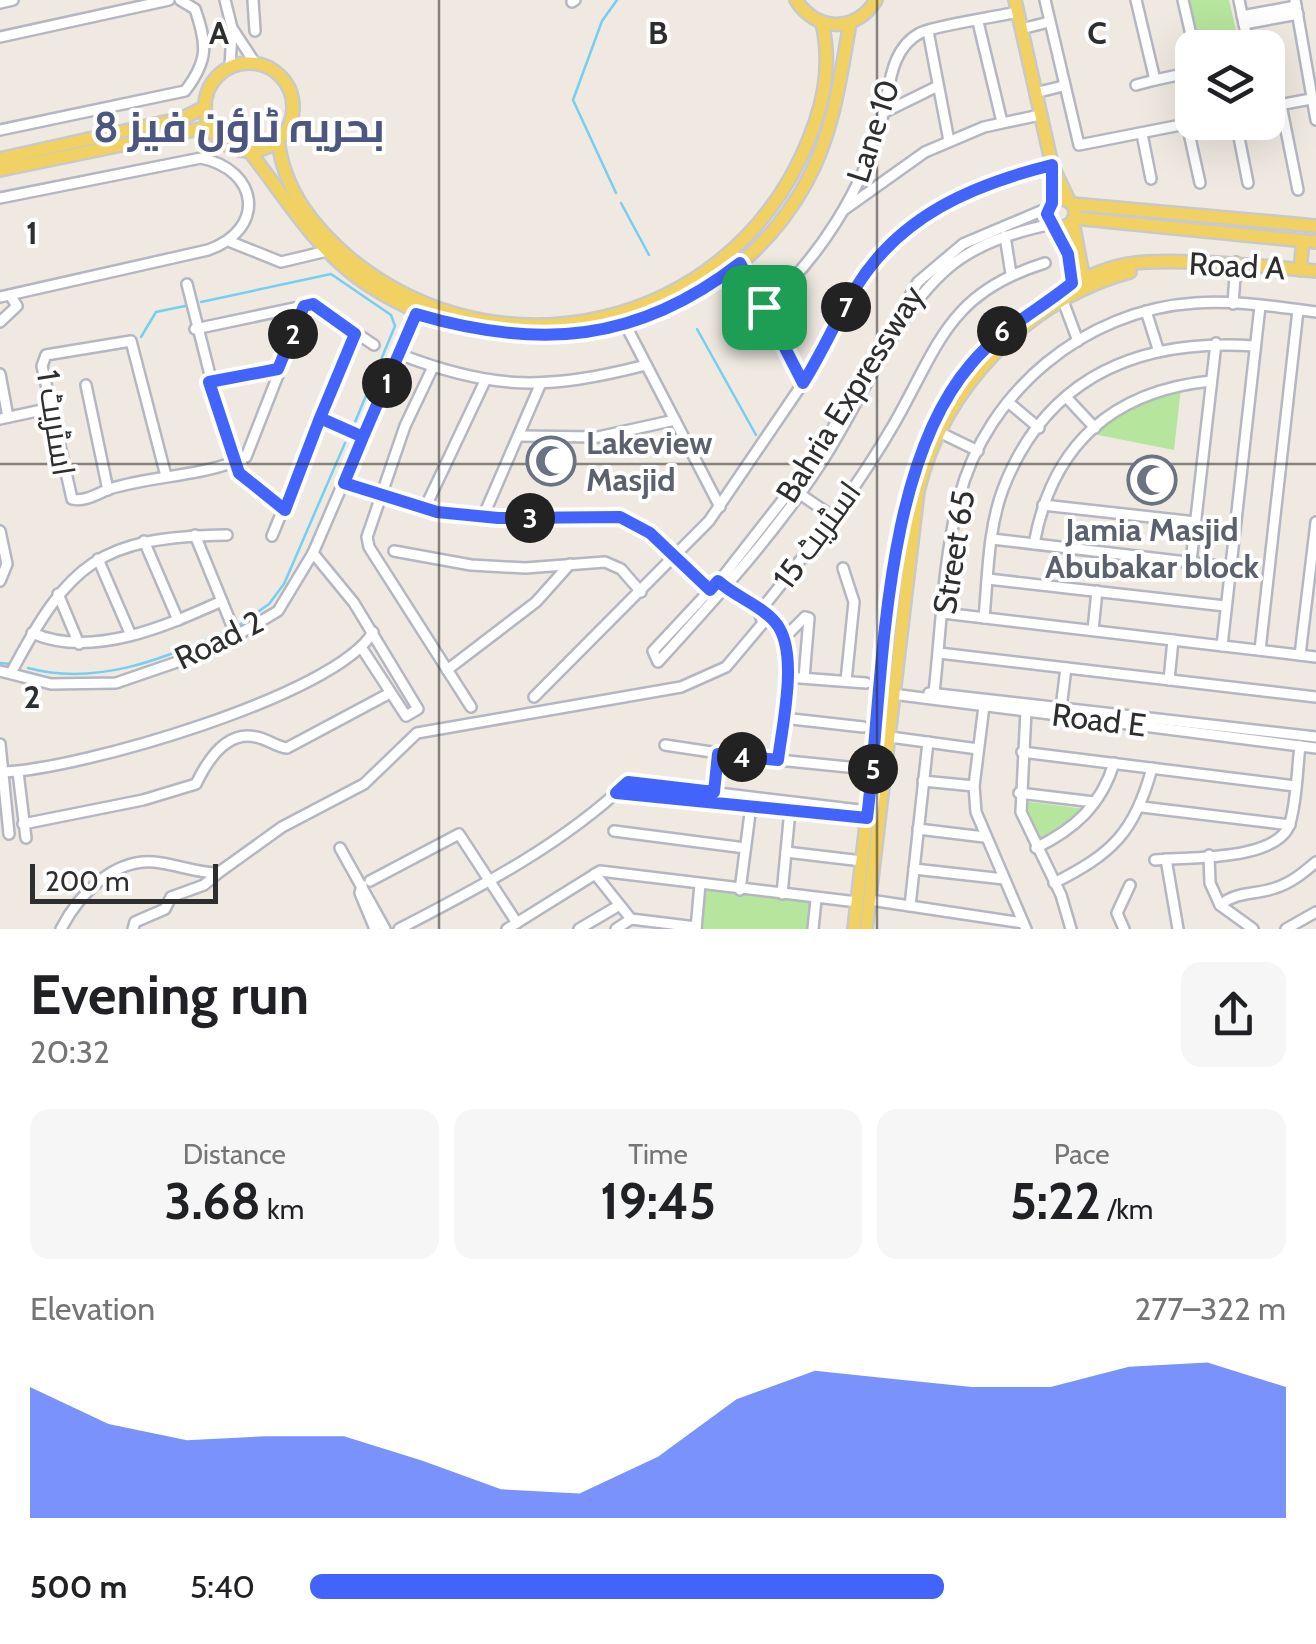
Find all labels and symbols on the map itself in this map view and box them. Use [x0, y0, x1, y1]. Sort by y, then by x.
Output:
text: A [209, 13, 229, 52]
text: B [648, 13, 668, 52]
text: C [1087, 13, 1107, 52]
street label: Lane 10 [838, 75, 907, 187]
district label: بحریہ ٹاؤن فیز 8 [93, 101, 385, 153]
text: 1 [26, 213, 38, 252]
street label: Road A [1188, 244, 1286, 288]
pin [722, 265, 807, 350]
street label: Bahria Expressway [767, 278, 932, 509]
pin: 7 [821, 282, 871, 332]
pin: 6 [977, 306, 1027, 356]
pin: 2 [268, 309, 318, 359]
pin: 1 [362, 358, 412, 408]
street label: اسٹریٹ 1 [29, 367, 84, 479]
place label: Lakeview Masjid [586, 423, 712, 499]
mosque icon: Lakeview Masjid [525, 435, 577, 487]
mosque icon: Jamia Masjid Abubakar block [1126, 454, 1178, 506]
street label: اسٹریٹ 15 [764, 473, 869, 596]
street label: Street 65 [924, 487, 983, 617]
pin: 3 [505, 493, 555, 543]
place label: Jamia Masjid Abubakar block [1045, 510, 1259, 586]
street label: Road 2 [168, 602, 269, 678]
text: 2 [24, 677, 40, 716]
street label: Road E [1050, 694, 1148, 745]
pin: 4 [717, 732, 767, 782]
pin: 5 [848, 744, 898, 794]
scale bar [30, 859, 218, 904]

